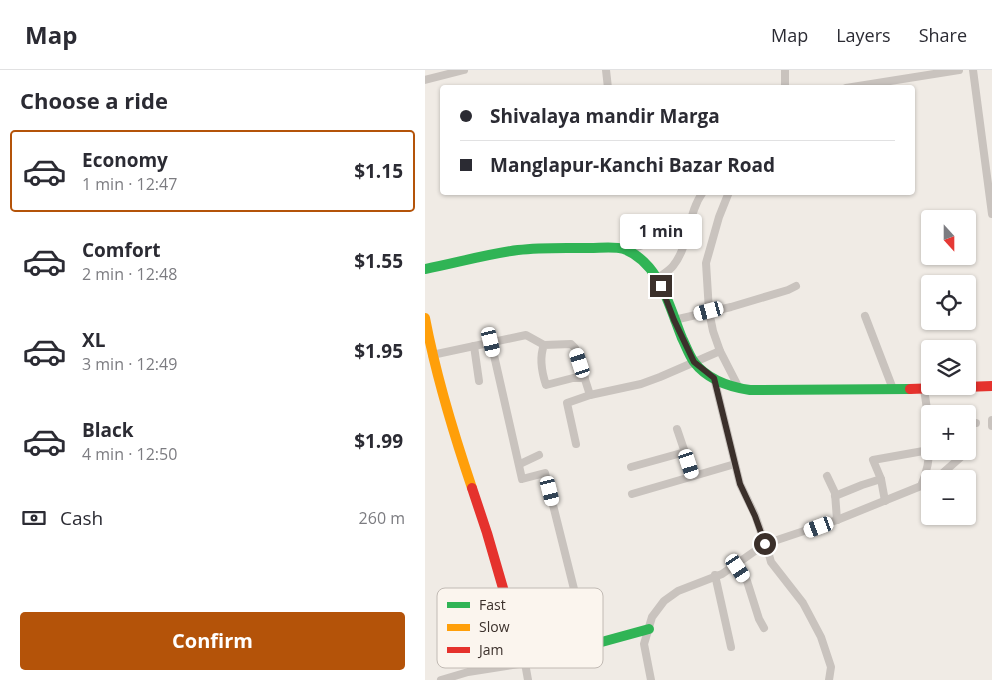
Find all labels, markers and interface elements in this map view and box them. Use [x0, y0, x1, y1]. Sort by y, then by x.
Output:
text: Map [25, 18, 77, 51]
text: Map [771, 23, 808, 47]
text: Layers [836, 23, 891, 47]
text: Share [919, 23, 967, 47]
text: Choose a ride [20, 85, 168, 115]
text: Shivalaya mandir Marga [490, 103, 720, 129]
text: Economy [82, 147, 168, 173]
icon: car [22, 149, 67, 194]
text: Manglapur-Kanchi Bazar Road [490, 152, 775, 178]
text: $1.15 [354, 158, 403, 184]
text: 1 min · 12:47 [82, 173, 177, 195]
north arrow [921, 210, 976, 265]
map controls [921, 210, 976, 525]
callout: 1 min [620, 214, 702, 248]
text: 1 min [639, 220, 683, 242]
text: Comfort [82, 237, 161, 263]
icon: car [22, 239, 67, 284]
text: $1.55 [354, 248, 403, 274]
text: 2 min · 12:48 [82, 263, 177, 285]
route end [650, 275, 672, 297]
button: locate [921, 275, 976, 330]
car [692, 300, 725, 322]
car [480, 326, 501, 358]
text: XL [82, 327, 105, 353]
icon: car [22, 329, 67, 374]
text: $1.95 [354, 338, 403, 364]
button: layers [921, 340, 976, 395]
car [568, 346, 591, 380]
text: 3 min · 12:49 [82, 353, 177, 375]
button: + [921, 405, 976, 460]
text: Black [82, 417, 134, 443]
icon: car [22, 419, 67, 464]
text: $1.99 [354, 428, 403, 454]
text: 4 min · 12:50 [82, 443, 177, 465]
car [677, 447, 700, 481]
button: − [921, 470, 976, 525]
car [539, 475, 560, 507]
icon: cash [20, 504, 48, 532]
text: Cash [60, 505, 103, 531]
text: 260 m [359, 507, 405, 529]
car [802, 515, 835, 539]
route start [754, 533, 776, 555]
car [723, 551, 752, 585]
legend [437, 588, 603, 668]
text: Fast [479, 595, 506, 614]
button: Confirm [20, 612, 405, 670]
text: Slow [479, 617, 510, 636]
text: Jam [477, 640, 504, 659]

